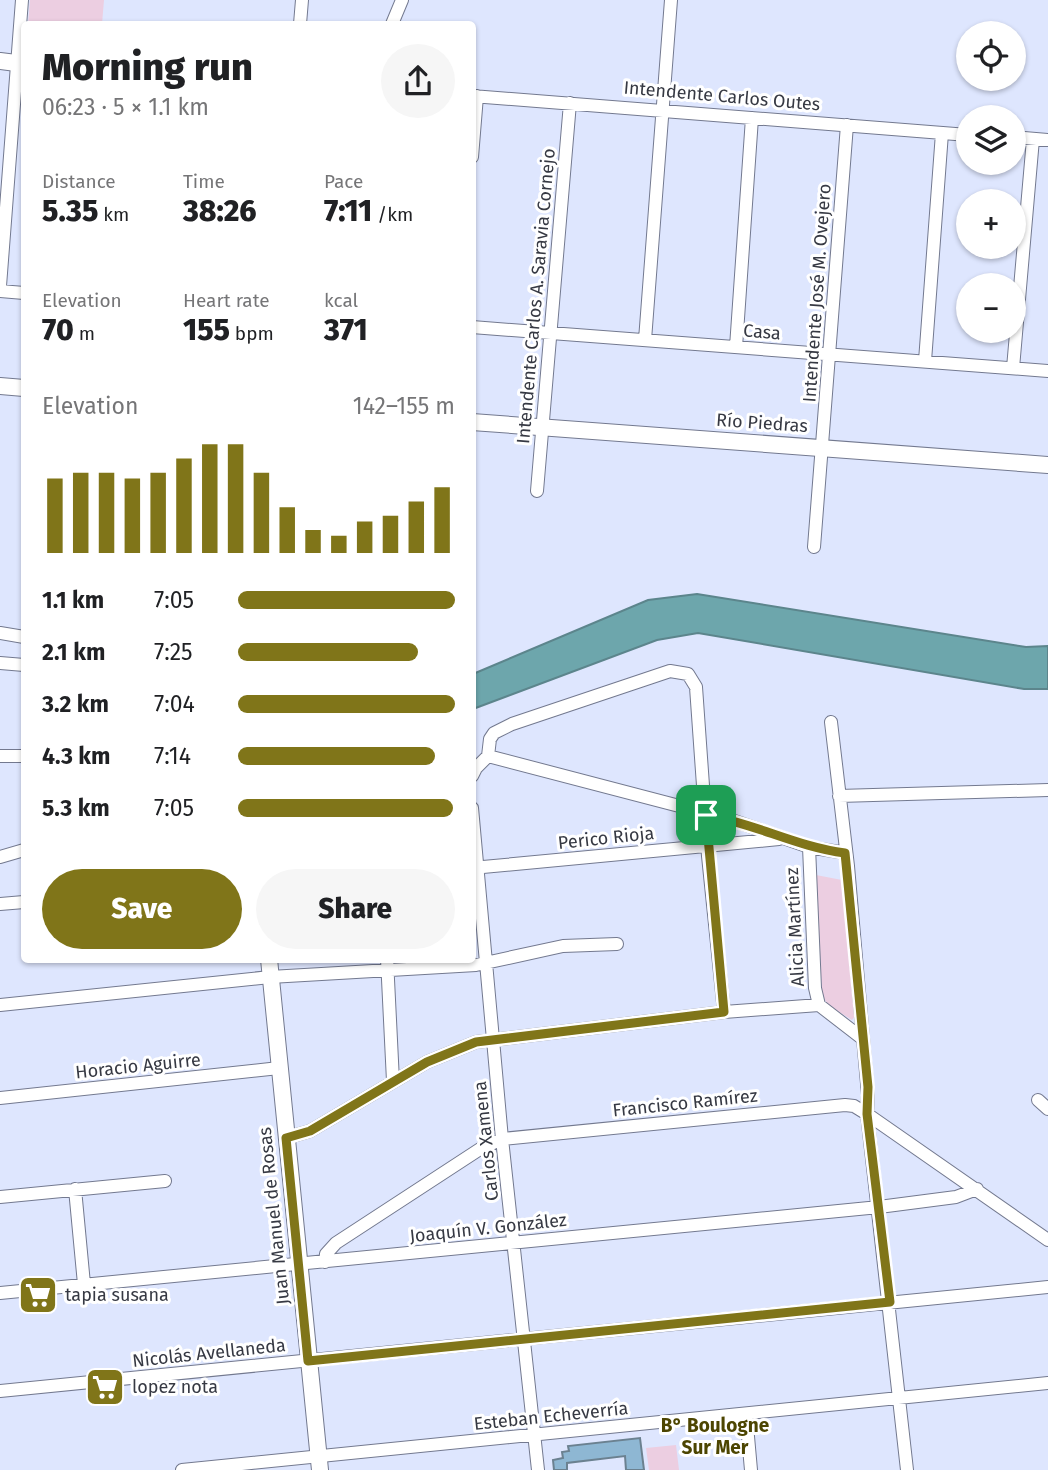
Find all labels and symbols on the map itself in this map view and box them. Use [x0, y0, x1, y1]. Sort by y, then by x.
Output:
street label: Intendente Carlos Outes [623, 76, 821, 116]
street label: Intendente Carlos A. Saravia Cornejo [512, 147, 560, 445]
street label: Intendente José M. Ovejero [798, 183, 836, 403]
street label: Casa [742, 319, 782, 345]
street label: Río Piedras [715, 409, 809, 437]
pin [676, 785, 736, 845]
street label: Perico Rioja [557, 822, 655, 854]
street label: Alicia Martínez [781, 867, 809, 987]
street label: Horacio Aguirre [74, 1048, 202, 1084]
street label: Carlos Xamena [469, 1080, 503, 1202]
street label: Francisco Ramírez [612, 1084, 759, 1122]
street label: Juan Manuel de Rosas [254, 1126, 294, 1306]
street label: Joaquín V. González [408, 1209, 568, 1247]
supermarket icon: tapia susana [17, 1274, 59, 1316]
place label: tapia susana [65, 1284, 169, 1306]
street label: Nicolás Avellaneda [131, 1334, 287, 1372]
supermarket icon: lopez nota [84, 1366, 126, 1408]
place label: lopez nota [132, 1376, 218, 1398]
street label: Esteban Echeverría [473, 1397, 629, 1435]
district label: B° Boulogne Sur Mer [661, 1414, 769, 1459]

